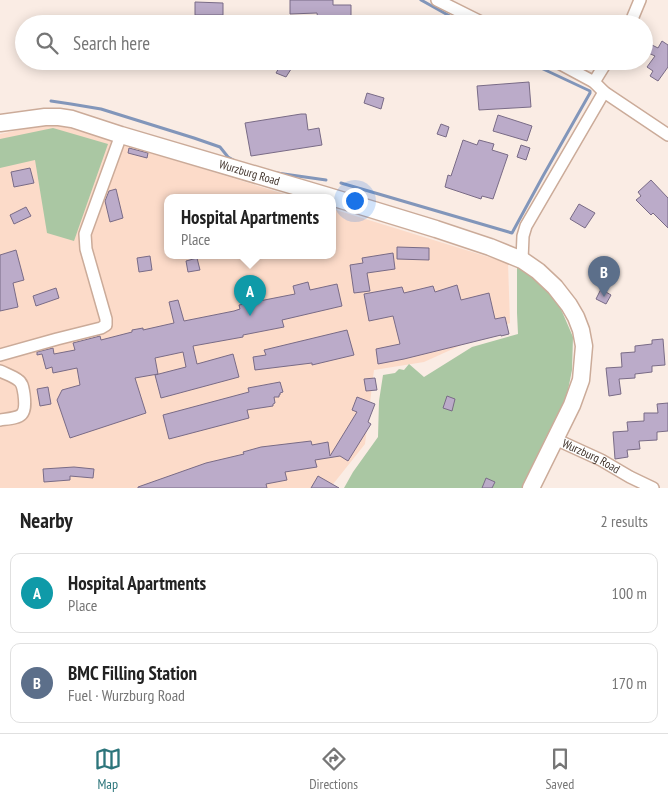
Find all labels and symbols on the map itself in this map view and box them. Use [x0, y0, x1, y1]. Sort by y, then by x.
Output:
street label: Wurzburg Road [218, 156, 282, 188]
your location [342, 188, 368, 214]
pin: B [588, 256, 620, 297]
pin: A [234, 275, 266, 316]
street label: Wurzburg Road [560, 435, 623, 476]

